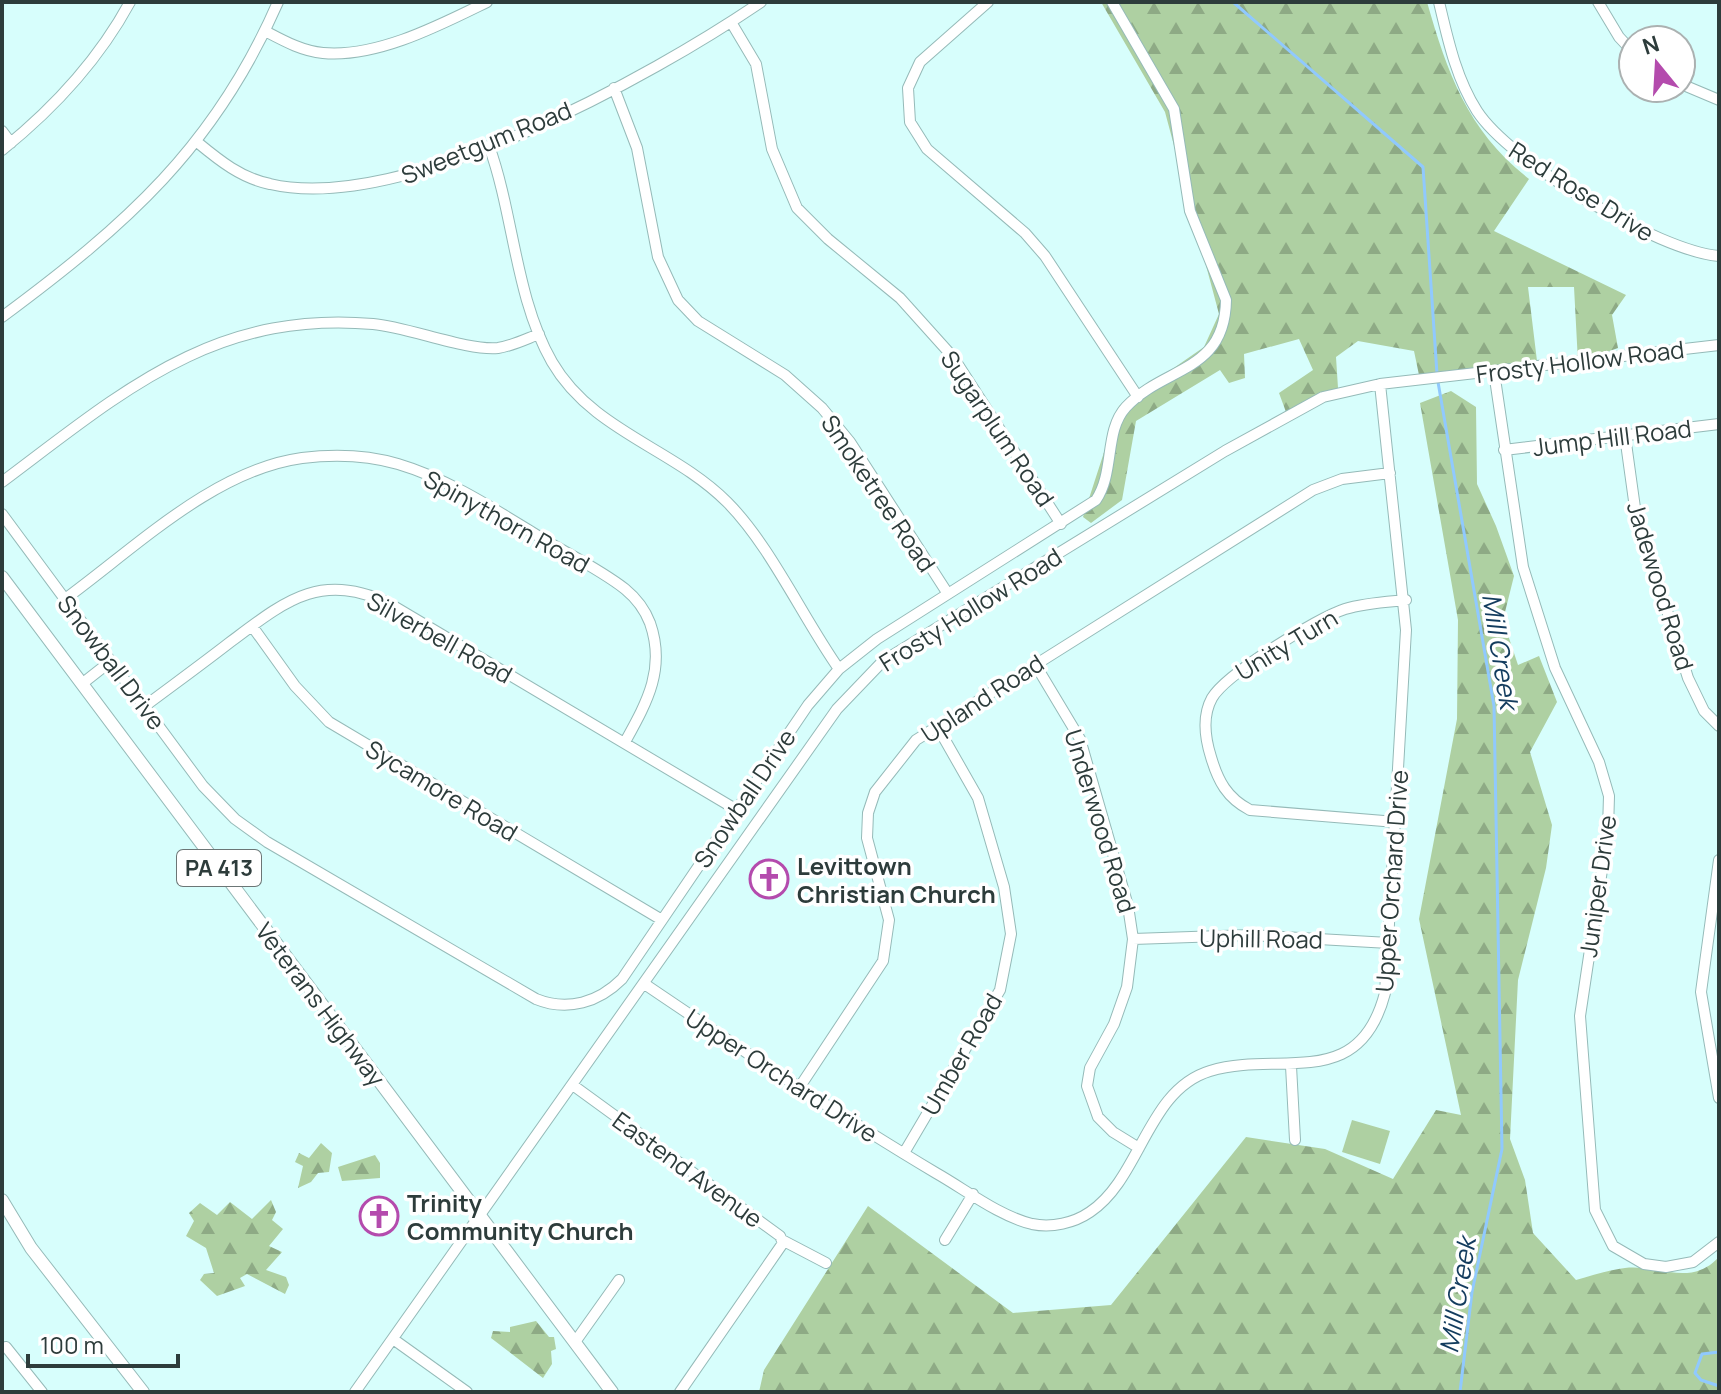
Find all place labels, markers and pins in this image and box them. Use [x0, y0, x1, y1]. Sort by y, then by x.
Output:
place label: Levittown Christian Church [797, 849, 996, 910]
church icon: Levittown Christian Church [748, 858, 790, 900]
place label: Trinity Community Church [407, 1186, 634, 1247]
church icon: Trinity Community Church [358, 1195, 400, 1237]

